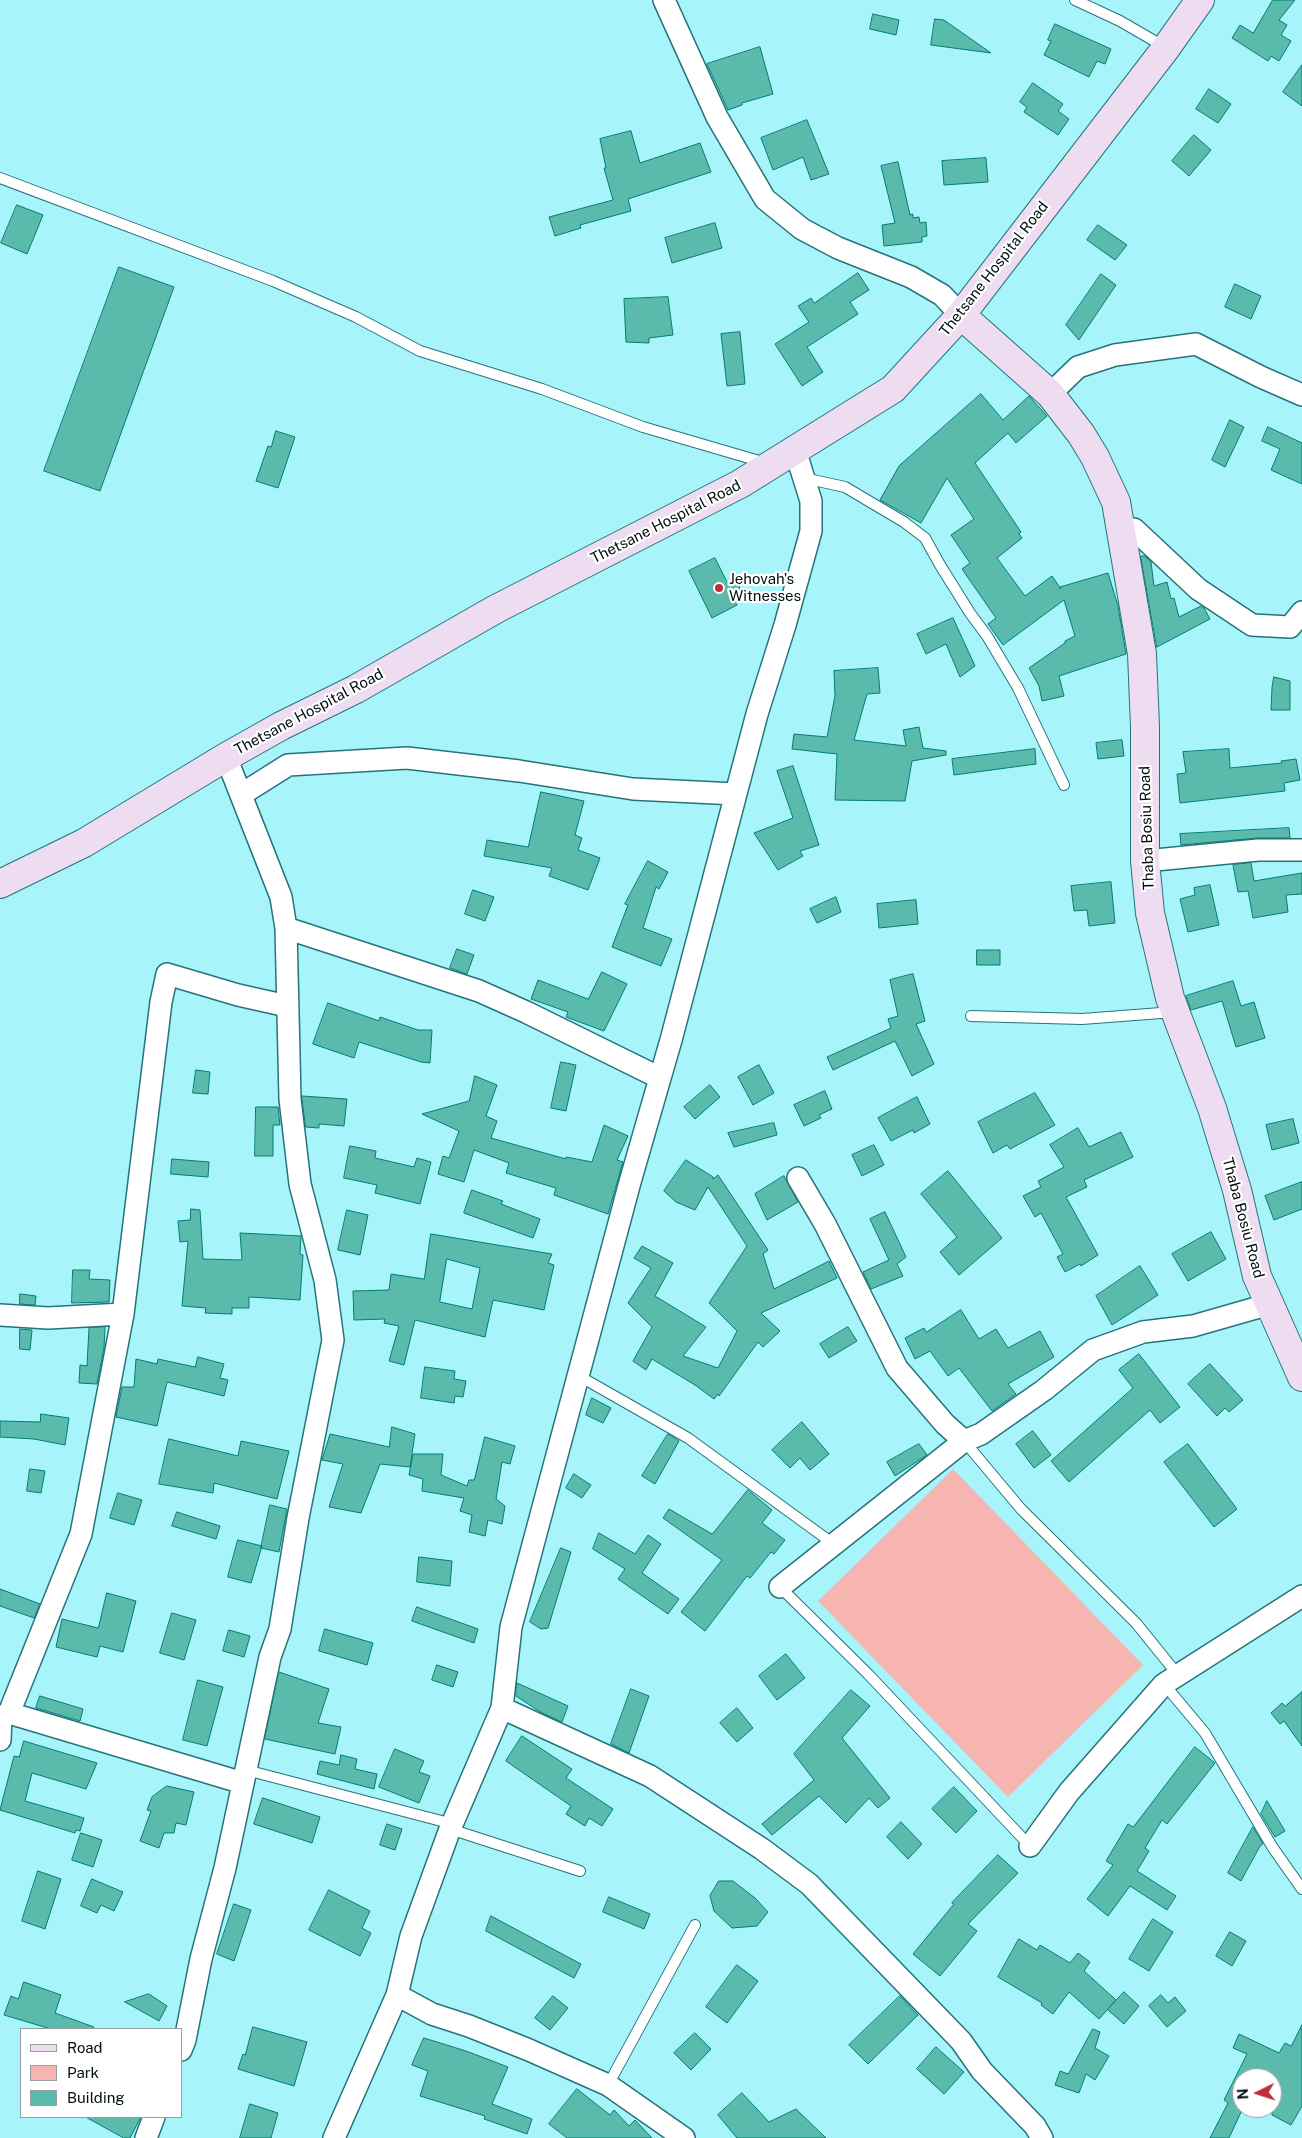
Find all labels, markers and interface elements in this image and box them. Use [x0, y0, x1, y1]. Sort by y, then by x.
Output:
street label: Thetsane Hospital Road [936, 198, 1052, 340]
street label: Thetsane Hospital Road [588, 476, 744, 568]
place label: Jehovah's Witnesses [729, 570, 801, 605]
marker: Jehovah's Witnesses [713, 582, 725, 594]
street label: Thetsane Hospital Road [231, 665, 387, 759]
street label: Thaba Bosiu Road [1136, 766, 1158, 890]
street label: Thaba Bosiu Road [1218, 1156, 1268, 1280]
legend [20, 2028, 182, 2118]
text: Road [67, 2039, 103, 2056]
text: Park [67, 2064, 99, 2081]
north arrow [1232, 2068, 1282, 2118]
text: N [1235, 2088, 1251, 2100]
text: Building [67, 2089, 125, 2106]

